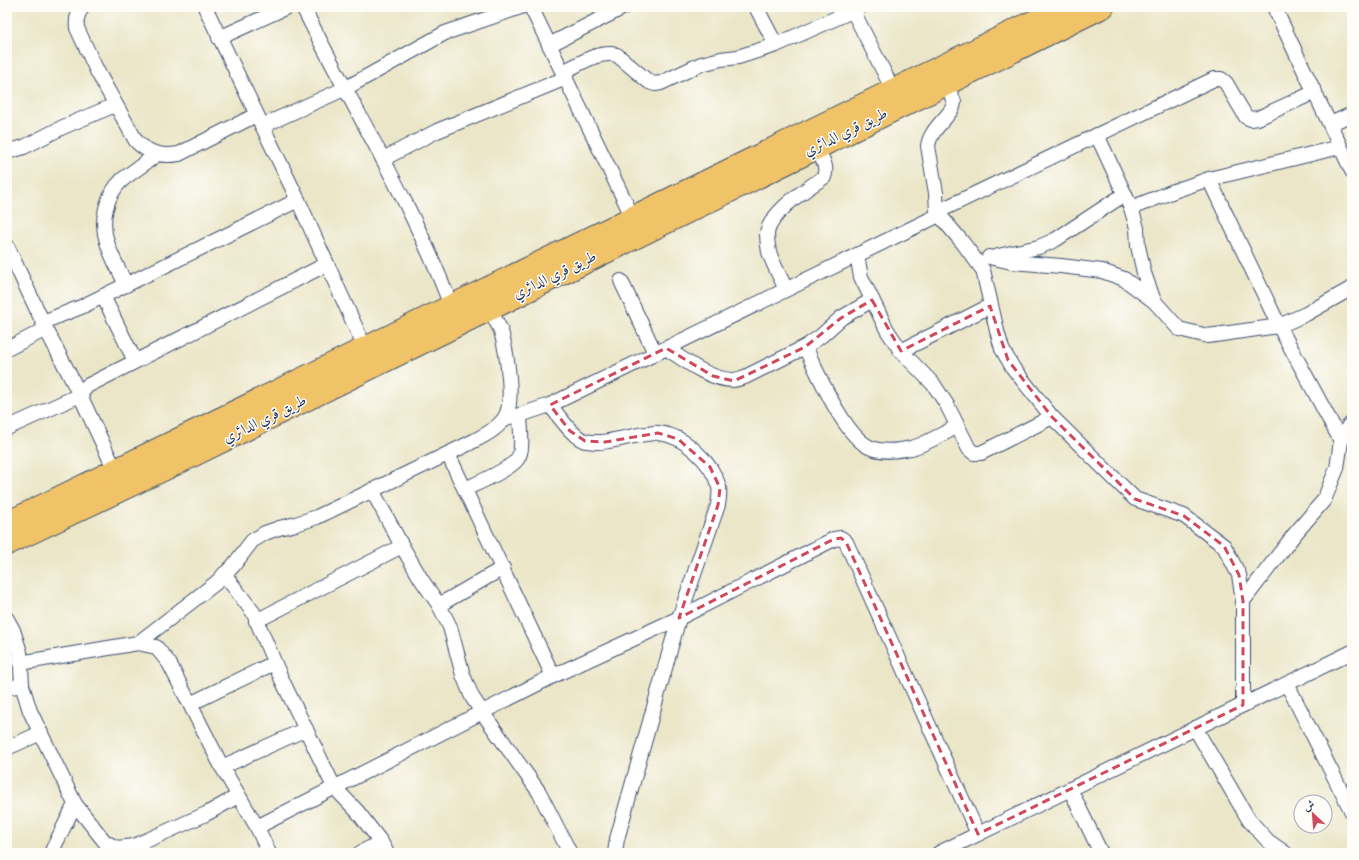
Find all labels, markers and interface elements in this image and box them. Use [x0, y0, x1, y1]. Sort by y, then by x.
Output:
street label: طريق قري الدائري [801, 104, 891, 162]
street label: طريق قري الدائري [510, 247, 600, 305]
street label: طريق قري الدائري [220, 391, 310, 449]
north arrow [1293, 794, 1333, 834]
text: ش [1301, 797, 1318, 815]

